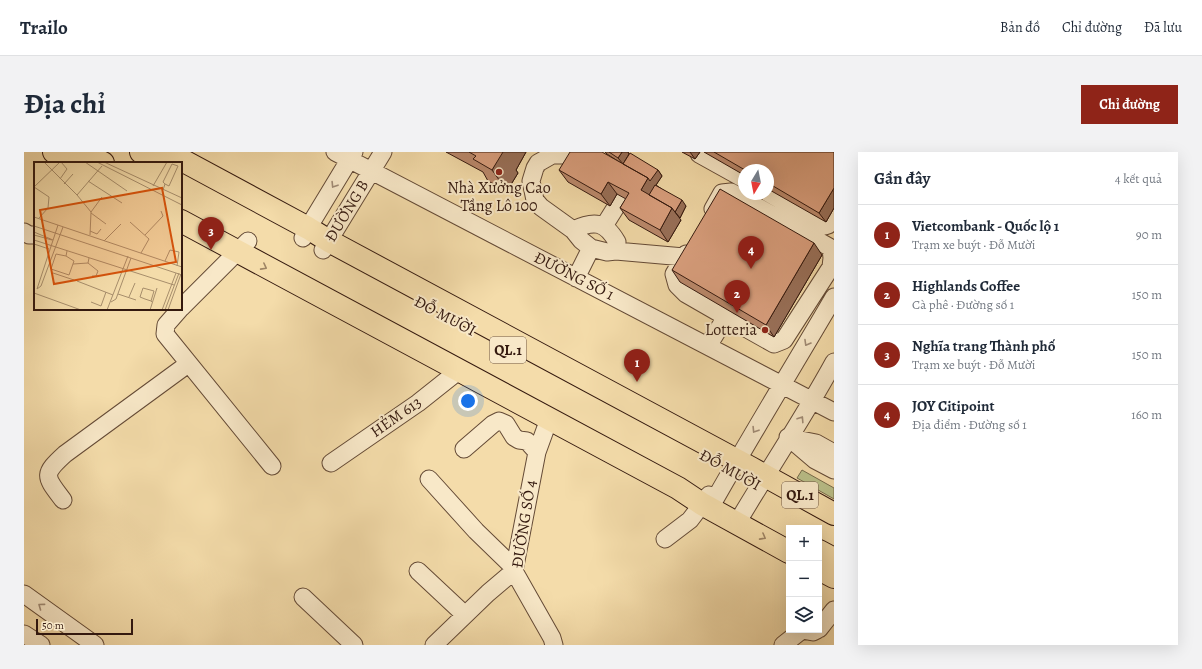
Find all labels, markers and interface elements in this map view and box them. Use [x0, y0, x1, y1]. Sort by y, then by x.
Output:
text: Trailo [20, 15, 68, 41]
text: Bản đồ [1000, 18, 1040, 37]
text: Chỉ đường [1062, 18, 1122, 37]
text: Đã lưu [1144, 18, 1182, 37]
text: Địa chỉ [24, 85, 106, 123]
button: Chỉ đường [1081, 85, 1178, 124]
inset map [34, 162, 182, 310]
north arrow [738, 164, 774, 200]
marker: Nhà Xưởng Cao Tầng Lô 100 [494, 167, 504, 177]
text: Gần đây [874, 167, 931, 190]
text: 4 kết quả [1115, 170, 1162, 187]
street label: ĐƯỜNG B [320, 176, 374, 246]
place label: Nhà Xưởng Cao Tầng Lô 100 [447, 177, 551, 217]
one-way arrow [331, 181, 339, 188]
text: Vietcombank - Quốc lộ 1 [912, 216, 1059, 236]
pin: 3 [198, 217, 224, 250]
text: 1 [885, 226, 889, 243]
text: 90 m [1136, 226, 1162, 243]
pin: 4 [738, 236, 764, 269]
text: Trạm xe buýt · Đỗ Mười [912, 236, 1035, 253]
street label: ĐƯỜNG SỐ 1 [530, 246, 618, 306]
one-way arrow [260, 262, 268, 270]
text: Highlands Coffee [912, 276, 1020, 296]
pin: 2 [724, 280, 750, 313]
text: 2 [884, 286, 890, 303]
text: 150 m [1132, 286, 1162, 303]
street label: ĐỖ MƯỜI [410, 290, 480, 342]
text: Cà phê · Đường số 1 [912, 296, 1014, 313]
place label: Lotteria [705, 319, 758, 341]
marker: Lotteria [760, 325, 770, 335]
text: Nghĩa trang Thành phố [912, 336, 1055, 356]
road number: QL.1 [490, 337, 526, 363]
one-way arrow [805, 339, 812, 346]
text: 3 [884, 346, 890, 363]
text: 150 m [1132, 346, 1162, 363]
pin: 1 [624, 349, 650, 382]
text: Trạm xe buýt · Đỗ Mười [912, 356, 1035, 373]
street label: HẺM 613 [366, 391, 426, 443]
your location [458, 391, 478, 411]
text: JOY Citipoint [912, 396, 994, 416]
text: 4 [884, 406, 890, 423]
text: 160 m [1131, 406, 1162, 423]
one-way arrow [796, 416, 804, 423]
text: Địa điểm · Đường số 1 [912, 416, 1027, 433]
one-way arrow [752, 426, 760, 433]
street label: ĐỖ MƯỜI [695, 444, 765, 496]
street label: ĐƯỜNG SỐ 4 [506, 478, 542, 570]
road number: QL.1 [782, 482, 818, 508]
map controls [786, 525, 822, 633]
button: + [786, 525, 822, 561]
one-way arrow [759, 533, 766, 540]
button: − [786, 561, 822, 597]
button: layers [786, 597, 822, 633]
one-way arrow [38, 603, 45, 611]
scale bar [36, 617, 133, 636]
text: 50 m [42, 618, 64, 633]

